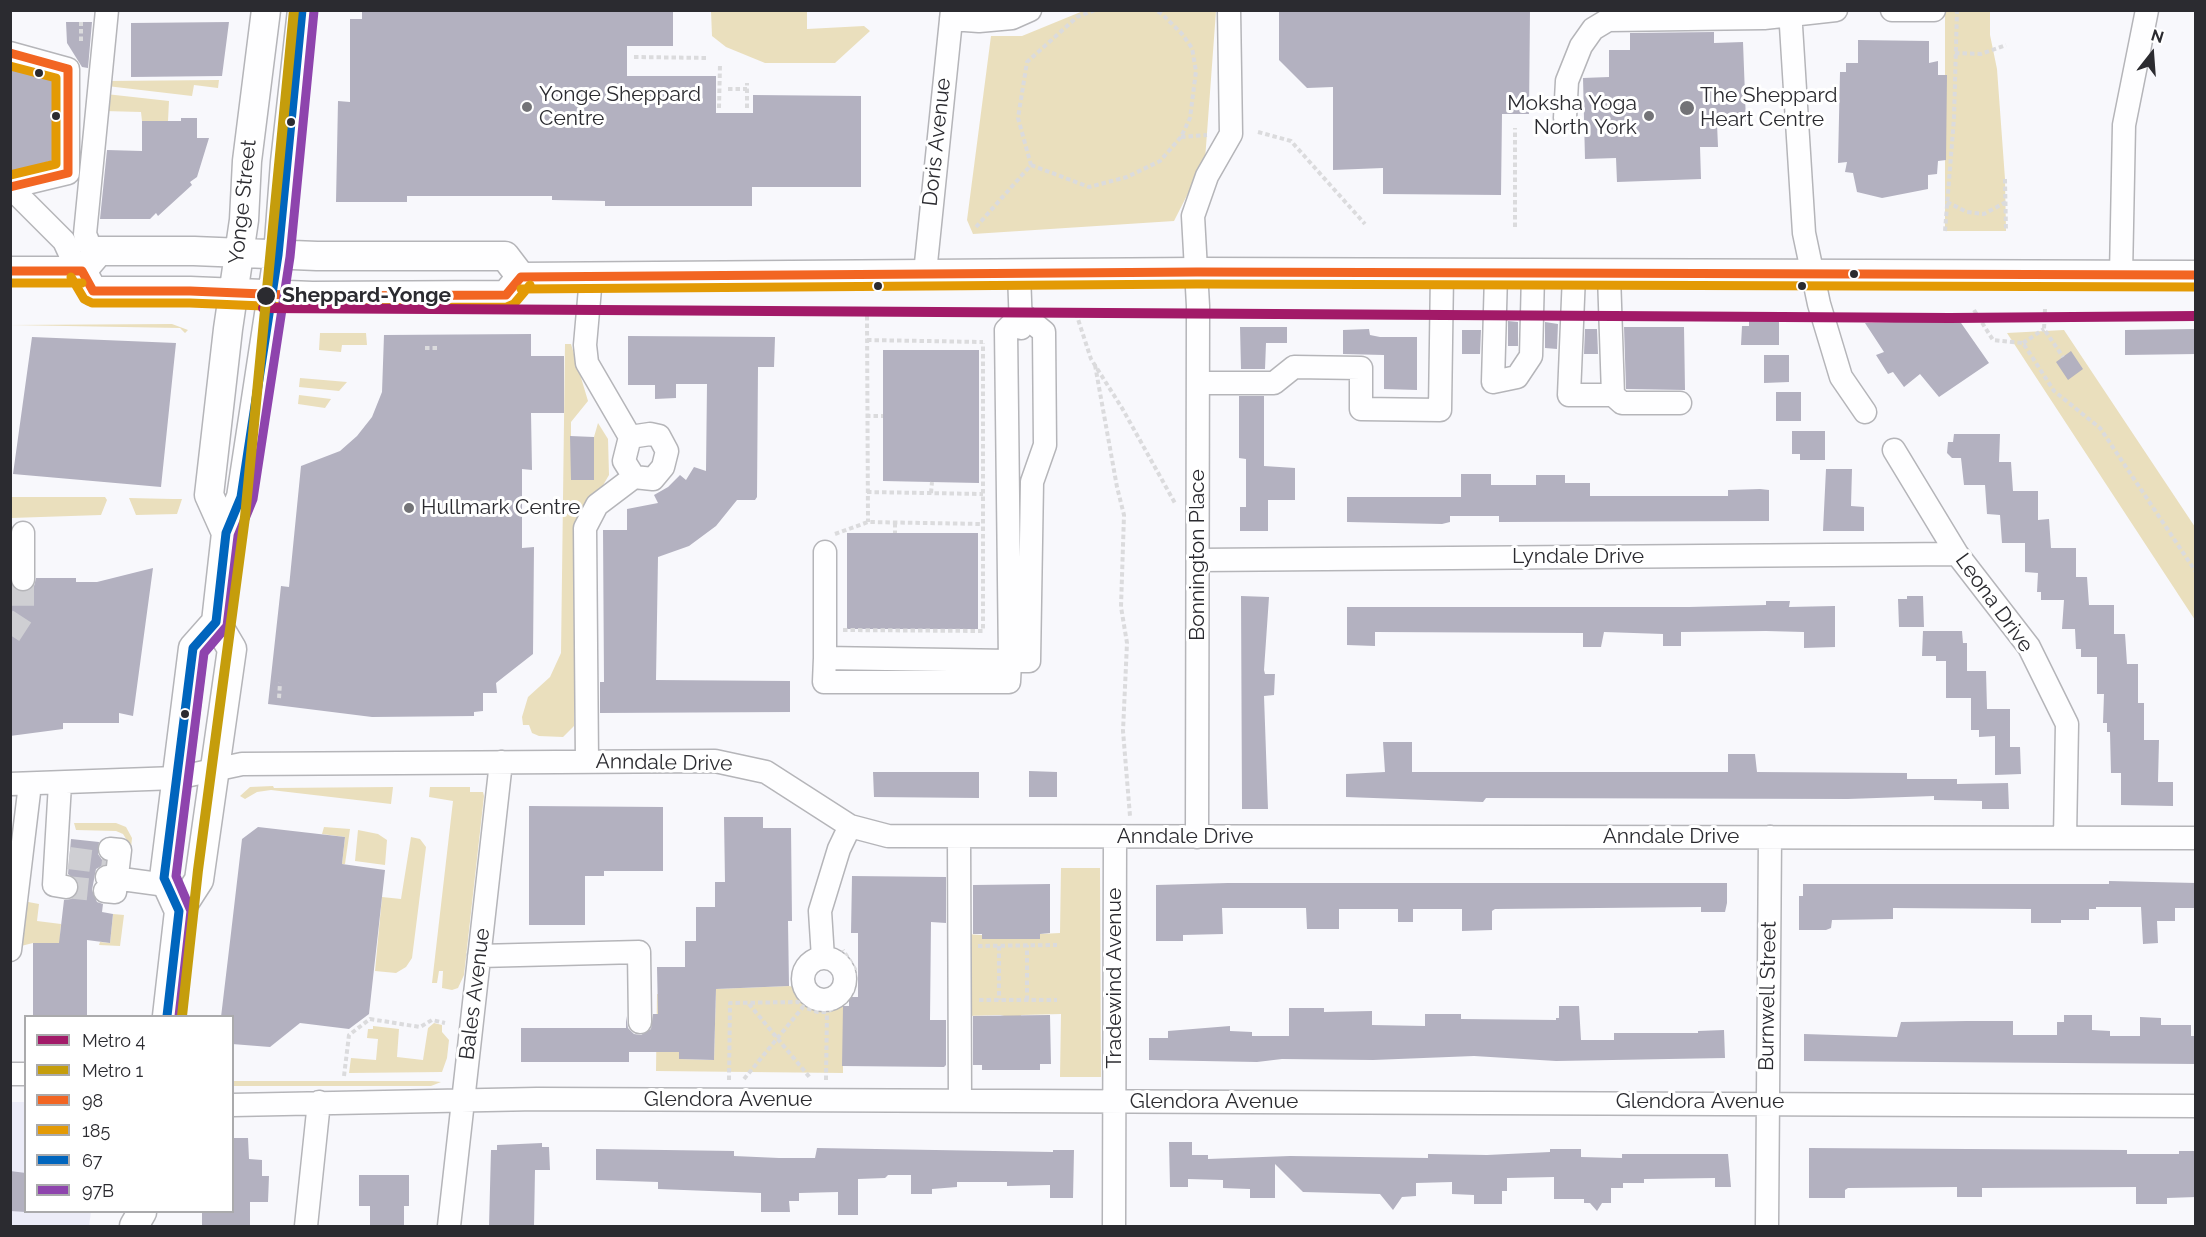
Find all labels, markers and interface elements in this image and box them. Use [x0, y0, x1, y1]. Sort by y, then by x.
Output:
north arrow [2122, 24, 2182, 84]
text: N [2149, 25, 2166, 47]
unlabelled marker [33, 67, 45, 79]
street label: Doris Avenue [918, 77, 956, 207]
place label: Yonge Sheppard Centre [539, 82, 701, 132]
place label: The Sheppard Heart Centre [1700, 83, 1838, 133]
place label: Moksha Yoga North York [1507, 91, 1637, 141]
marker: The Sheppard Heart Centre [1678, 99, 1696, 117]
marker: Yonge Sheppard Centre [520, 100, 534, 114]
marker: Moksha Yoga North York [1642, 109, 1656, 123]
unlabelled marker [50, 110, 62, 122]
unlabelled marker [285, 116, 297, 128]
street label: Yonge Street [224, 138, 262, 266]
unlabelled marker [1848, 268, 1860, 280]
unlabelled marker [872, 280, 884, 292]
unlabelled marker [1796, 280, 1808, 292]
place label: Sheppard-Yonge [282, 283, 451, 309]
marker: Sheppard-Yonge [255, 285, 277, 307]
street label: Bonnington Place [1185, 469, 1211, 641]
place label: Hullmark Centre [421, 495, 580, 521]
marker: Hullmark Centre [402, 501, 416, 515]
street label: Lyndale Drive [1512, 544, 1644, 570]
street label: Leona Drive [1950, 549, 2038, 657]
unlabelled marker [179, 708, 191, 720]
street label: Anndale Drive [595, 749, 733, 777]
street label: Anndale Drive [1117, 824, 1253, 850]
street label: Anndale Drive [1603, 824, 1739, 850]
street label: Tradewind Avenue [1102, 888, 1128, 1068]
street label: Burnwell Street [1754, 921, 1782, 1071]
street label: Bales Avenue [454, 927, 496, 1061]
legend [24, 1015, 234, 1213]
text: Metro 4 [82, 1030, 145, 1051]
text: Metro 1 [82, 1060, 143, 1081]
street label: Glendora Avenue [644, 1087, 812, 1113]
street label: Glendora Avenue [1130, 1089, 1298, 1115]
street label: Glendora Avenue [1616, 1089, 1784, 1115]
text: 98 [82, 1090, 103, 1111]
text: 185 [82, 1120, 110, 1141]
text: 67 [82, 1150, 102, 1171]
text: 97B [82, 1180, 114, 1201]

